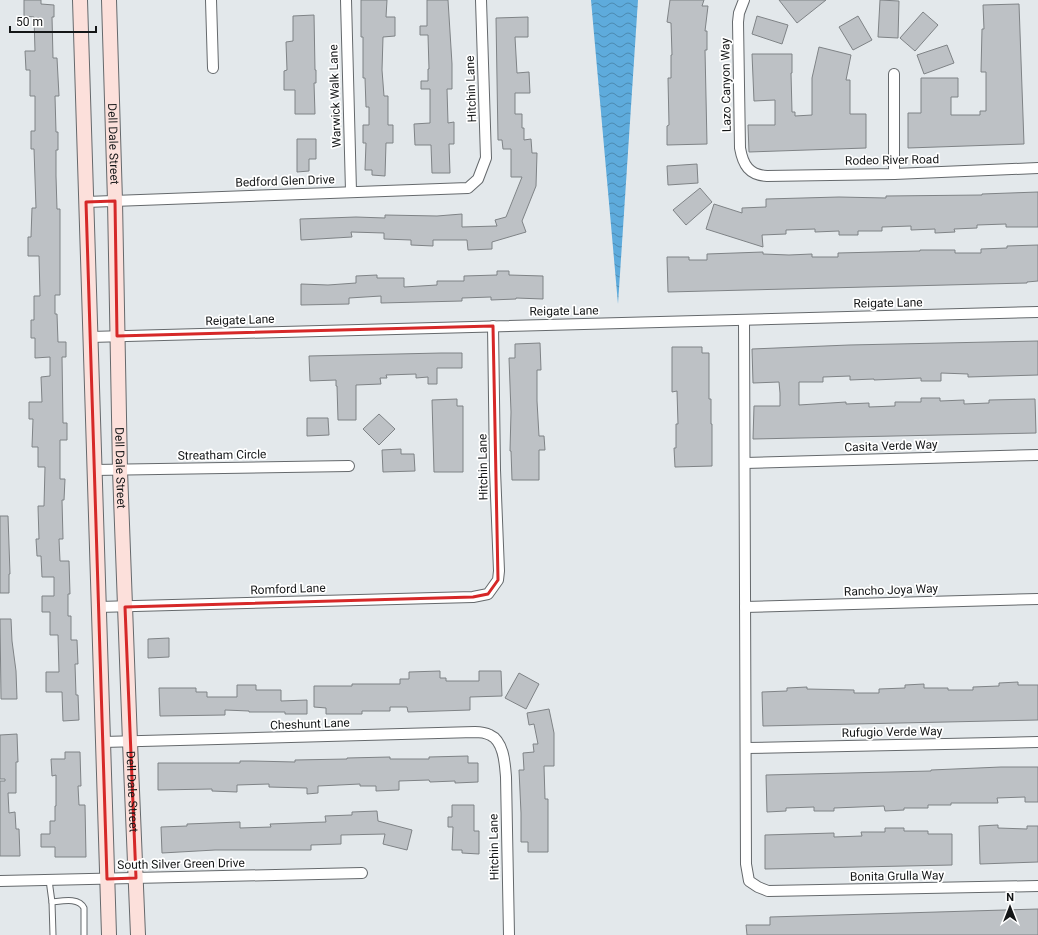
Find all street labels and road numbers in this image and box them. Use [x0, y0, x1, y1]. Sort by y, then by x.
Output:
street label: Lazo Canyon Way [718, 37, 734, 132]
street label: Warwick Walk Lane [326, 44, 344, 148]
street label: Hitchin Lane [463, 55, 479, 123]
street label: Dell Dale Street [105, 103, 122, 185]
street label: Rodeo River Road [845, 152, 939, 168]
street label: Bedford Glen Drive [235, 172, 335, 190]
street label: Reigate Lane [853, 295, 923, 311]
street label: Reigate Lane [529, 303, 599, 319]
street label: Reigate Lane [205, 312, 275, 328]
street label: Dell Dale Street [112, 427, 128, 509]
street label: Hitchin Lane [475, 433, 491, 501]
street label: Casita Verde Way [844, 437, 938, 455]
street label: Streatham Circle [178, 447, 266, 463]
street label: Romford Lane [250, 581, 326, 597]
street label: Rancho Joya Way [844, 581, 939, 599]
street label: Cheshunt Lane [270, 716, 350, 732]
street label: Rufugio Verde Way [842, 724, 943, 740]
street label: Dell Dale Street [123, 751, 141, 833]
street label: Hitchin Lane [486, 813, 502, 881]
street label: South Silver Green Drive [117, 856, 245, 872]
street label: Bonita Grulla Way [850, 868, 944, 884]

